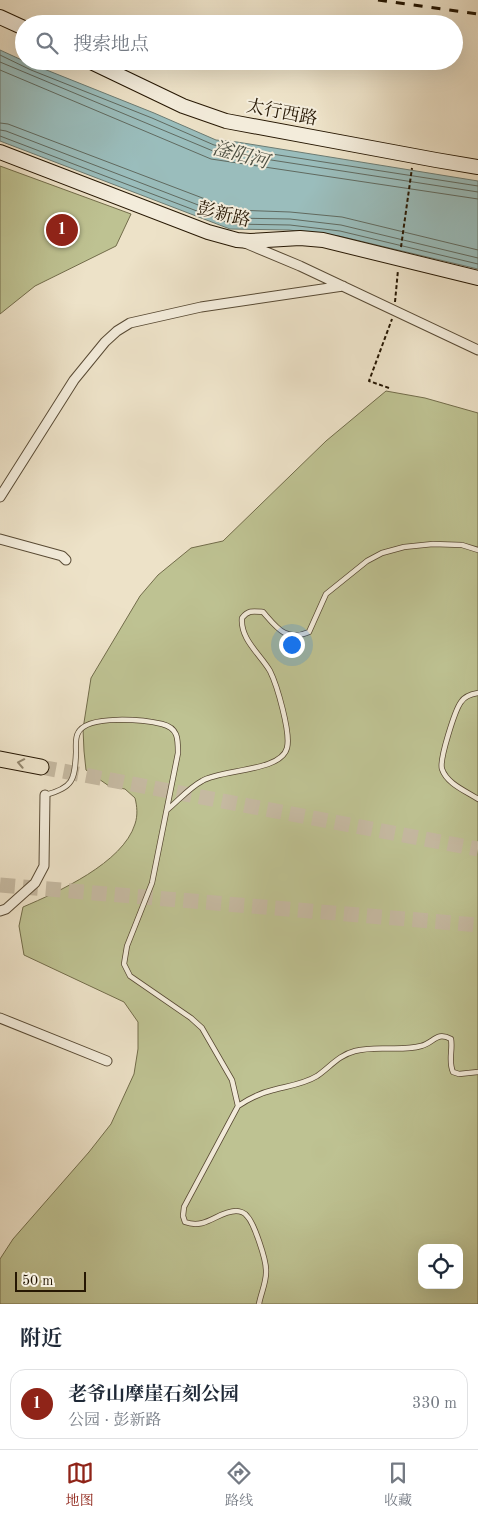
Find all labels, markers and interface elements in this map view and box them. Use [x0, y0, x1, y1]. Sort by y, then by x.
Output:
search box [15, 15, 463, 70]
icon: search [33, 29, 61, 57]
text: 搜索地点 [73, 36, 149, 55]
street label: 太行西路 [245, 95, 319, 129]
water label: 滏阳河 [210, 138, 274, 174]
street label: 彭新路 [195, 198, 253, 230]
pin: 1 [46, 211, 78, 249]
your location [279, 632, 305, 658]
one-way arrow [16, 759, 25, 769]
map controls [418, 1244, 463, 1289]
button: locate [418, 1244, 463, 1289]
scale bar [15, 1269, 86, 1292]
text: 50 m [22, 1274, 53, 1288]
text: 附近 [20, 1329, 62, 1350]
text: 老爷山摩崖石刻公园 [68, 1386, 239, 1405]
text: 1 [32, 1396, 42, 1412]
text: 330 m [412, 1396, 457, 1412]
text: 公园 · 彭新路 [68, 1413, 161, 1429]
tab: 地图 [66, 1459, 94, 1510]
tab: 路线 [225, 1459, 253, 1510]
tab: 收藏 [384, 1459, 412, 1510]

